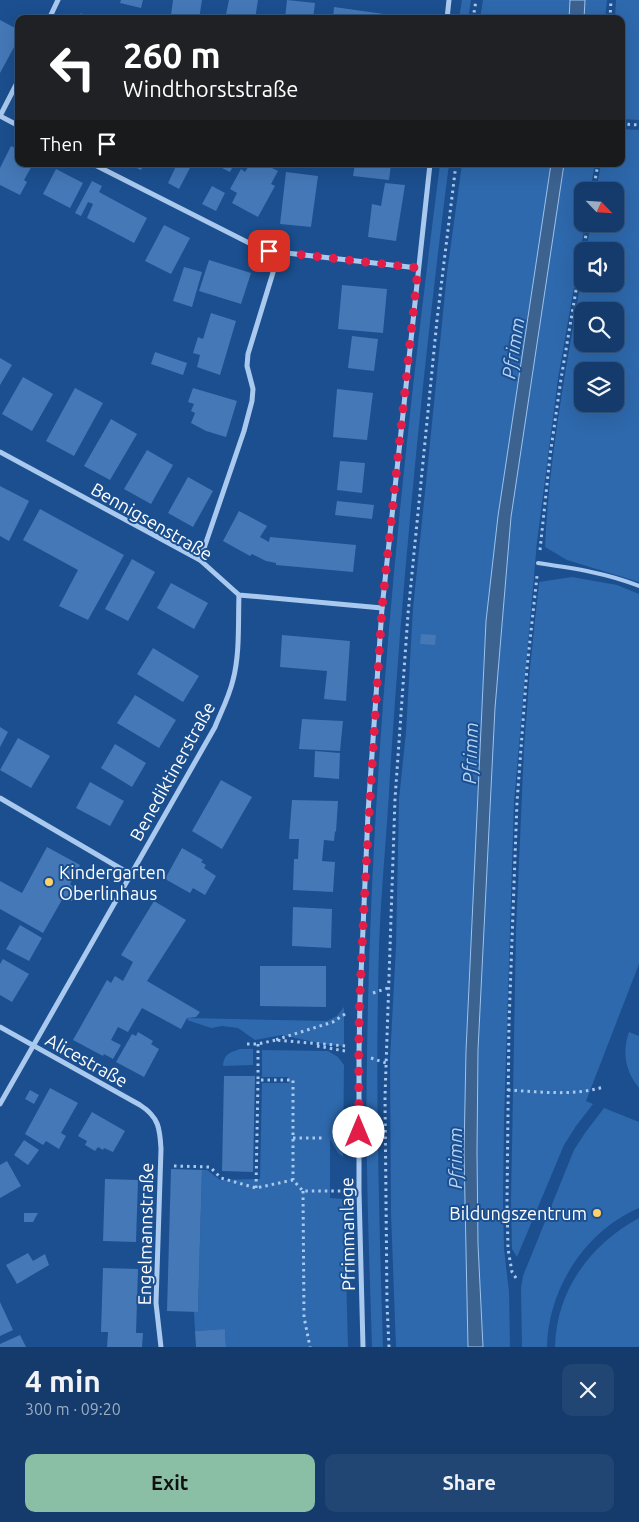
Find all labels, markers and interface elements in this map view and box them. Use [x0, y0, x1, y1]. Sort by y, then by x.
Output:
icon: left [40, 35, 105, 100]
text: 260 m [123, 35, 221, 75]
text: Windthorststraße [123, 76, 298, 101]
icon: arrive [93, 130, 121, 158]
text: Then [40, 133, 83, 155]
north arrow [574, 182, 624, 232]
map controls [574, 182, 624, 412]
pin [248, 230, 290, 272]
icon: arrive [255, 237, 283, 265]
button: sound [574, 242, 624, 292]
button: search [574, 302, 624, 352]
water label: Pfrimm [497, 316, 529, 380]
button: layers [574, 362, 624, 412]
street label: Bennigsenstraße [88, 478, 216, 564]
street label: Benediktinerstraße [125, 698, 219, 844]
water label: Pfrimm [458, 722, 482, 784]
place label: Kindergarten Oberlinhaus [59, 862, 166, 903]
marker: Kindergarten Oberlinhaus [43, 876, 55, 888]
street label: Alicestraße [42, 1029, 132, 1091]
position arrow [332, 1105, 384, 1157]
water label: Pfrimm [444, 1127, 466, 1189]
street label: Engelmannstraße [134, 1163, 156, 1305]
street label: Pfrimmanlage [336, 1177, 358, 1291]
place label: Bildungszentrum [449, 1203, 587, 1223]
marker: Bildungszentrum [591, 1207, 603, 1219]
text: 4 min [25, 1364, 101, 1398]
button: close [562, 1364, 614, 1416]
text: 300 m · 09:20 [25, 1400, 121, 1418]
button: Exit [25, 1454, 315, 1512]
button: Share [325, 1454, 614, 1512]

